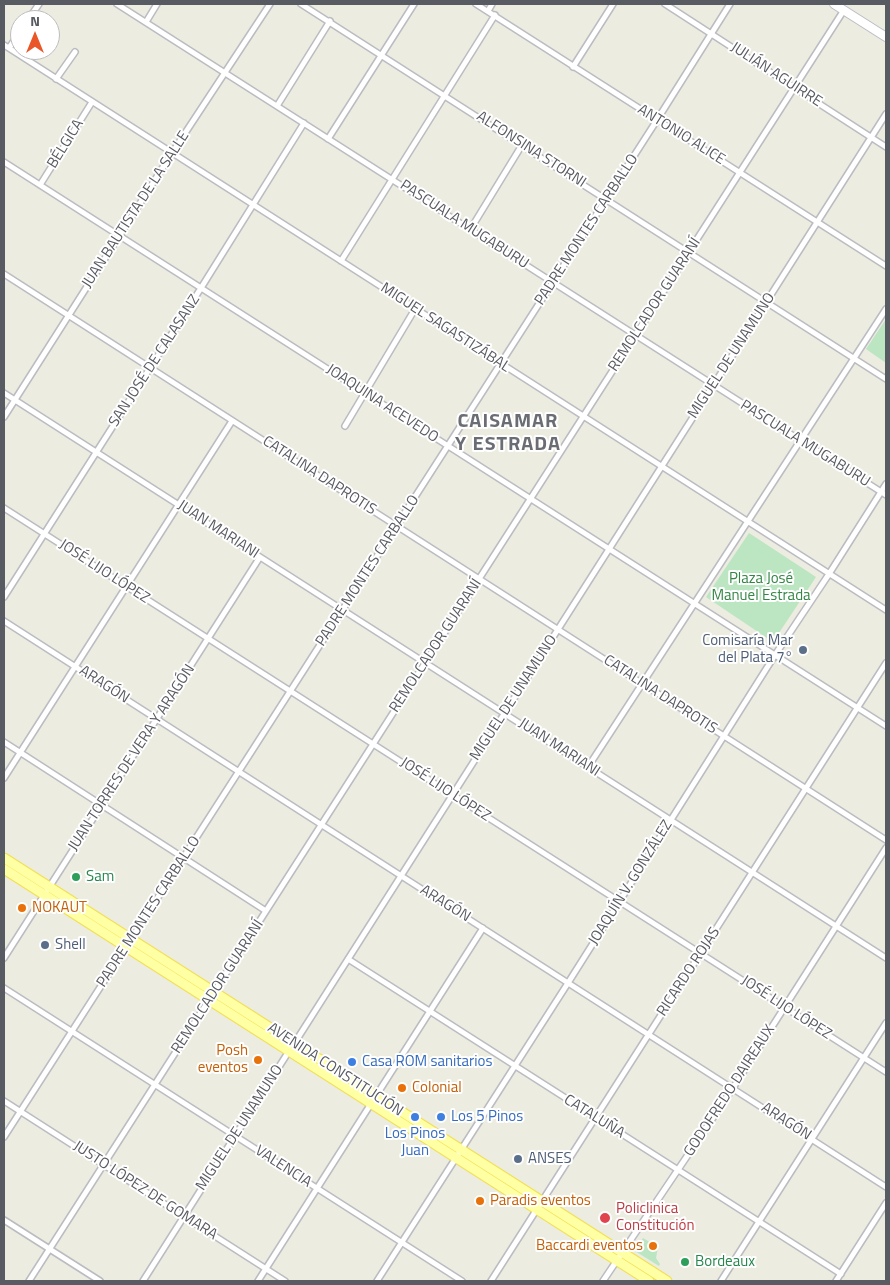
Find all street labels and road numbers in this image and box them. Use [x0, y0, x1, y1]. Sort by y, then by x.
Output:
street label: JULIÁN AGUIRRE [727, 39, 825, 111]
street label: ANTONIO ALICE [634, 101, 728, 169]
street label: ALFONSINA STORNI [473, 108, 589, 192]
street label: BÉLGICA [44, 116, 88, 172]
street label: JUAN BAUTISTA DE LA SALLE [79, 128, 193, 292]
street label: PADRE MONTES CARBALLO [531, 151, 643, 309]
street label: PASCUALA MUGABURU [396, 177, 532, 273]
street label: REMOLCADOR GUARANÍ [605, 235, 705, 375]
street label: MIGUEL SAGASTIZÁBAL [377, 279, 513, 377]
street label: MIGUEL DE UNAMUNO [685, 290, 779, 422]
street label: SAN JOSÉ DE CALASANZ [106, 292, 204, 430]
street label: JOAQUINA ACEVEDO [322, 361, 442, 447]
street label: PASCUALA MUGABURU [737, 397, 873, 491]
street label: CATALINA DAPROTIS [259, 433, 379, 519]
street label: PADRE MONTES CARBALLO [312, 492, 424, 650]
street label: JUAN MARIANI [174, 497, 262, 563]
street label: JOSÉ LIJO LÓPEZ [55, 536, 153, 608]
street label: REMOLCADOR GUARANÍ [386, 576, 486, 716]
street label: MIGUEL DE UNAMUNO [467, 632, 561, 764]
street label: CATALINA DAPROTIS [600, 652, 720, 738]
street label: JUAN TORRES DE VERA Y ARAGÓN [65, 661, 199, 855]
street label: ARAGÓN [76, 662, 132, 708]
street label: JUAN MARIANI [515, 715, 603, 781]
street label: JOSÉ LIJO LÓPEZ [396, 754, 494, 826]
street label: JOAQUÍN V. GONZÁLEZ [585, 817, 677, 949]
street label: PADRE MONTES CARBALLO [93, 833, 205, 991]
street label: ARAGÓN [416, 881, 474, 927]
street label: REMOLCADOR GUARANÍ [168, 917, 268, 1057]
street label: RICARDO ROJAS [654, 924, 724, 1020]
street label: JOSÉ LIJO LÓPEZ [737, 972, 835, 1044]
street label: AVENIDA CONSTITUCIÓN [264, 1019, 406, 1121]
street label: GODOFREDO DAIREAUX [681, 1022, 779, 1160]
street label: MIGUEL DE UNAMUNO [193, 1062, 287, 1194]
street label: CATALUÑA [560, 1091, 628, 1143]
street label: ARAGÓN [758, 1099, 814, 1145]
street label: JUSTO LÓPEZ DE GOMARA [70, 1138, 220, 1244]
street label: VALENCIA [251, 1142, 315, 1192]

